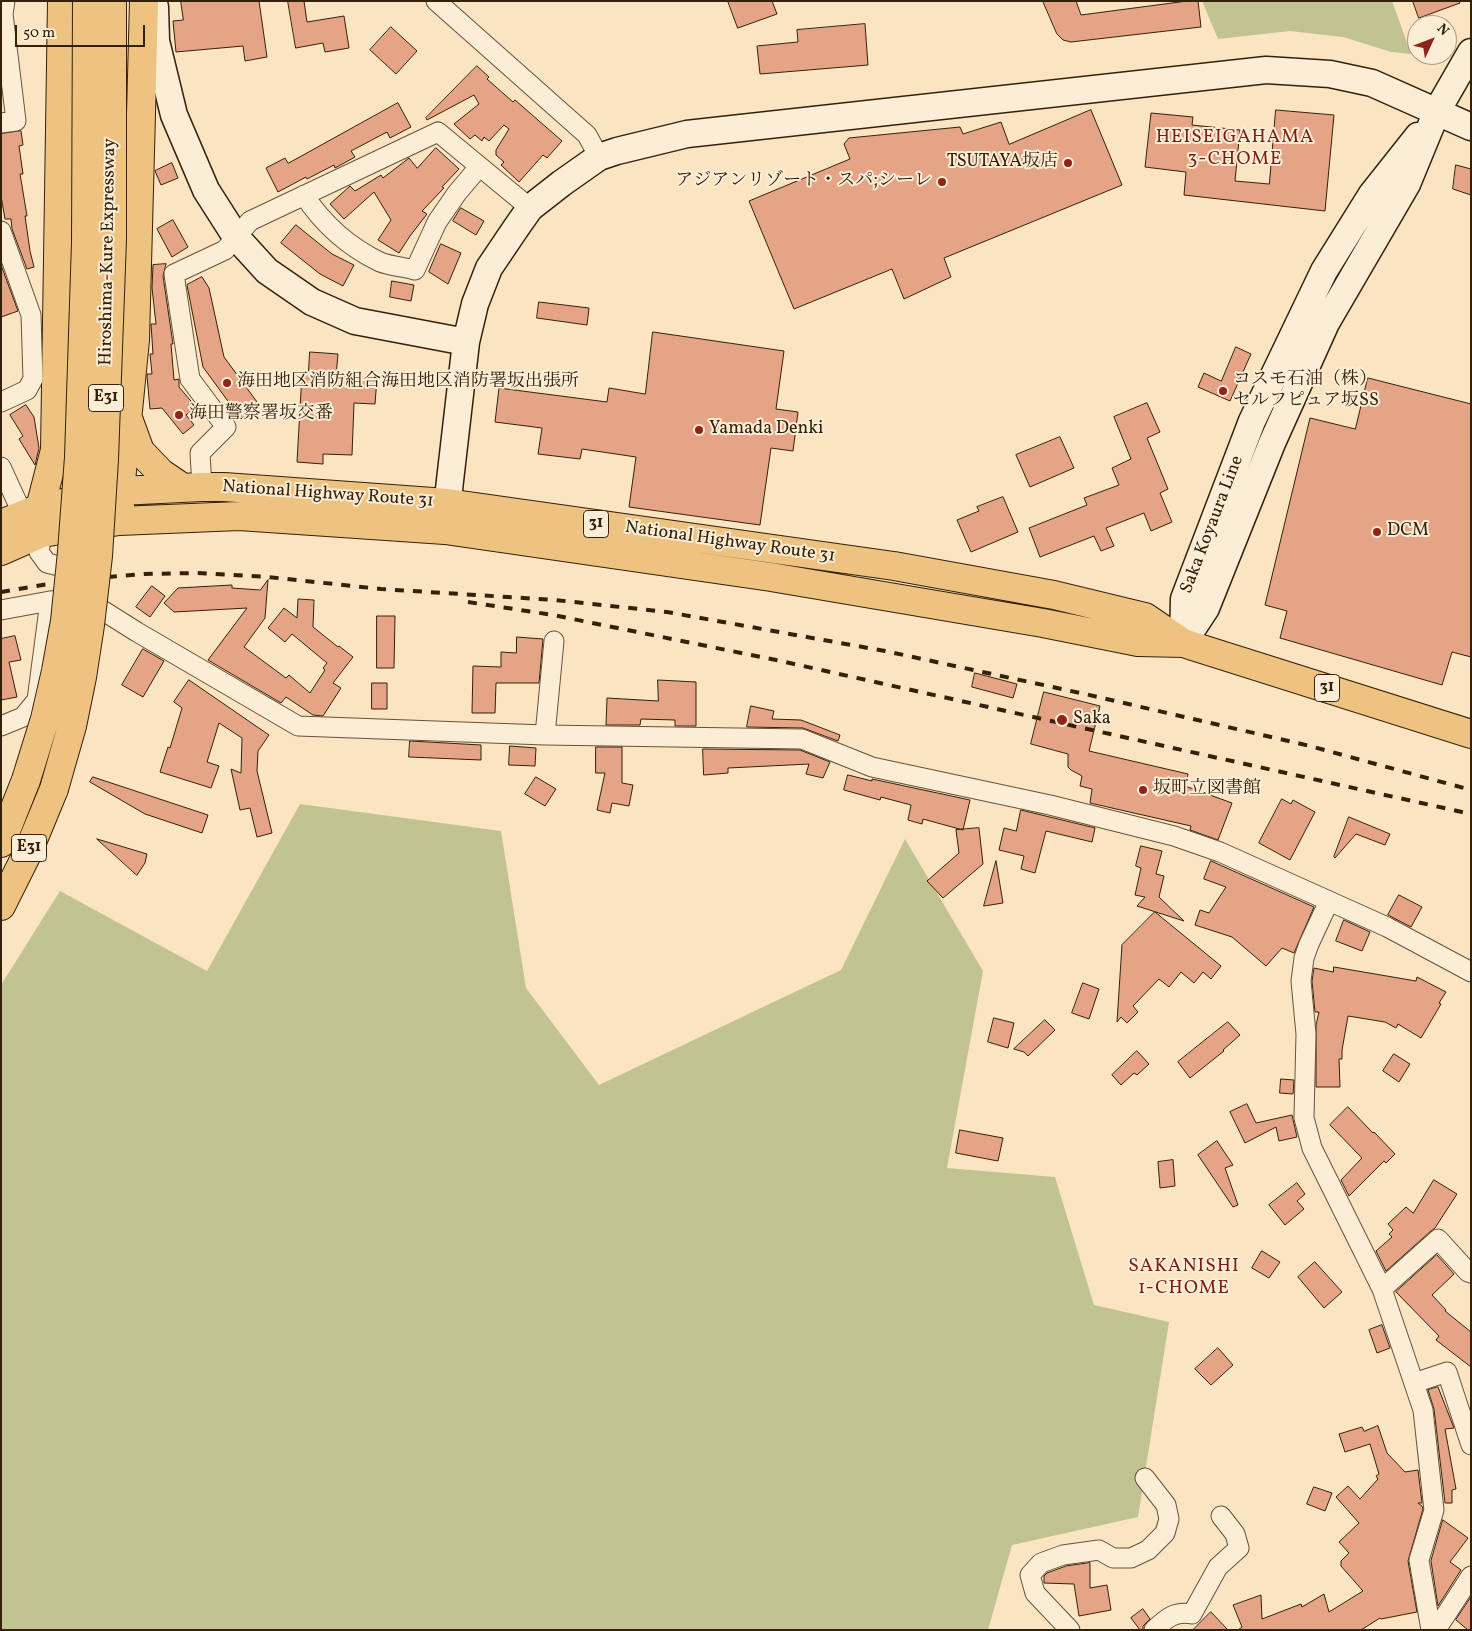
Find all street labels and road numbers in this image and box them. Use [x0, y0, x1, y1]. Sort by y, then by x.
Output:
street label: Hiroshima-Kure Expressway [96, 138, 122, 366]
road number: E31 [88, 384, 124, 412]
street label: Saka Koyaura Line [1177, 453, 1249, 597]
street label: National Highway Route 31 [221, 477, 435, 513]
road number: 31 [584, 510, 608, 538]
street label: National Highway Route 31 [623, 518, 837, 568]
road number: 31 [1314, 674, 1340, 701]
road number: E31 [12, 834, 46, 861]

